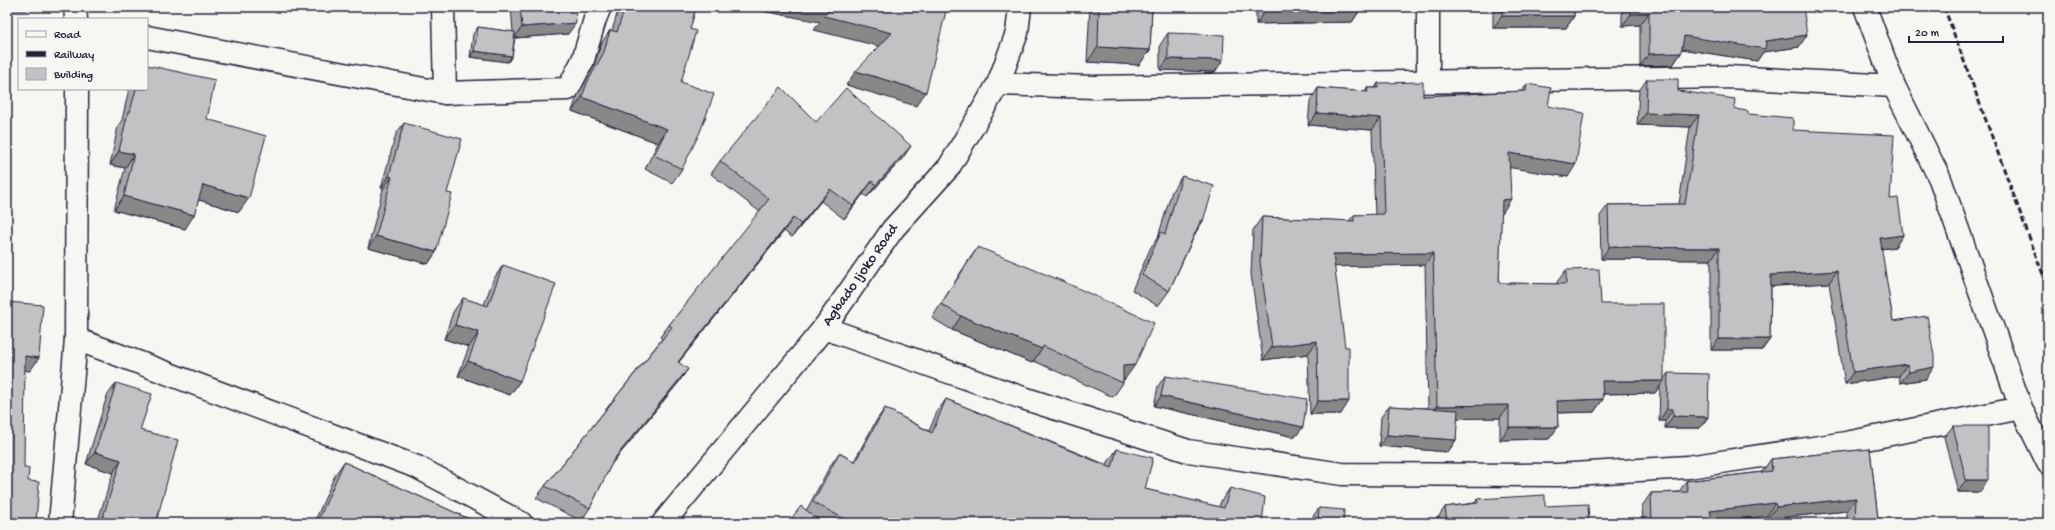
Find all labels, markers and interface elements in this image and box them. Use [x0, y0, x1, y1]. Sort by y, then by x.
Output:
legend [18, 18, 148, 90]
scale bar [1909, 18, 2003, 44]
text: 20 m [1915, 27, 1940, 41]
text: Road [54, 29, 81, 43]
text: Railway [54, 49, 94, 63]
text: Building [53, 69, 93, 83]
street label: Agbado Ijoko Road [819, 220, 903, 330]

